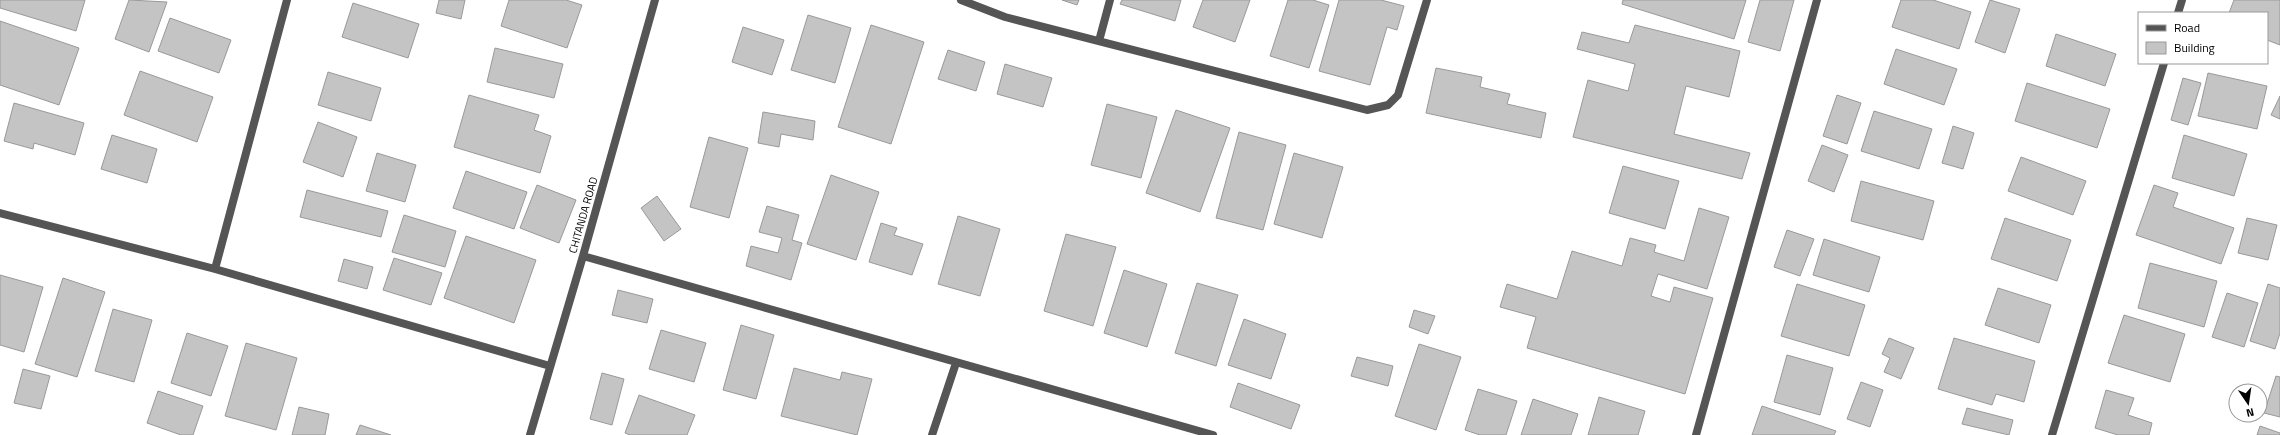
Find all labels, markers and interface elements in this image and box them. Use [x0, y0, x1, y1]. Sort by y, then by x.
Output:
legend [2138, 12, 2268, 64]
text: Road [2174, 18, 2200, 37]
text: Building [2174, 38, 2215, 57]
street label: CHITANDA ROAD [564, 175, 602, 255]
north arrow [2228, 383, 2268, 423]
text: N [2245, 404, 2256, 421]

